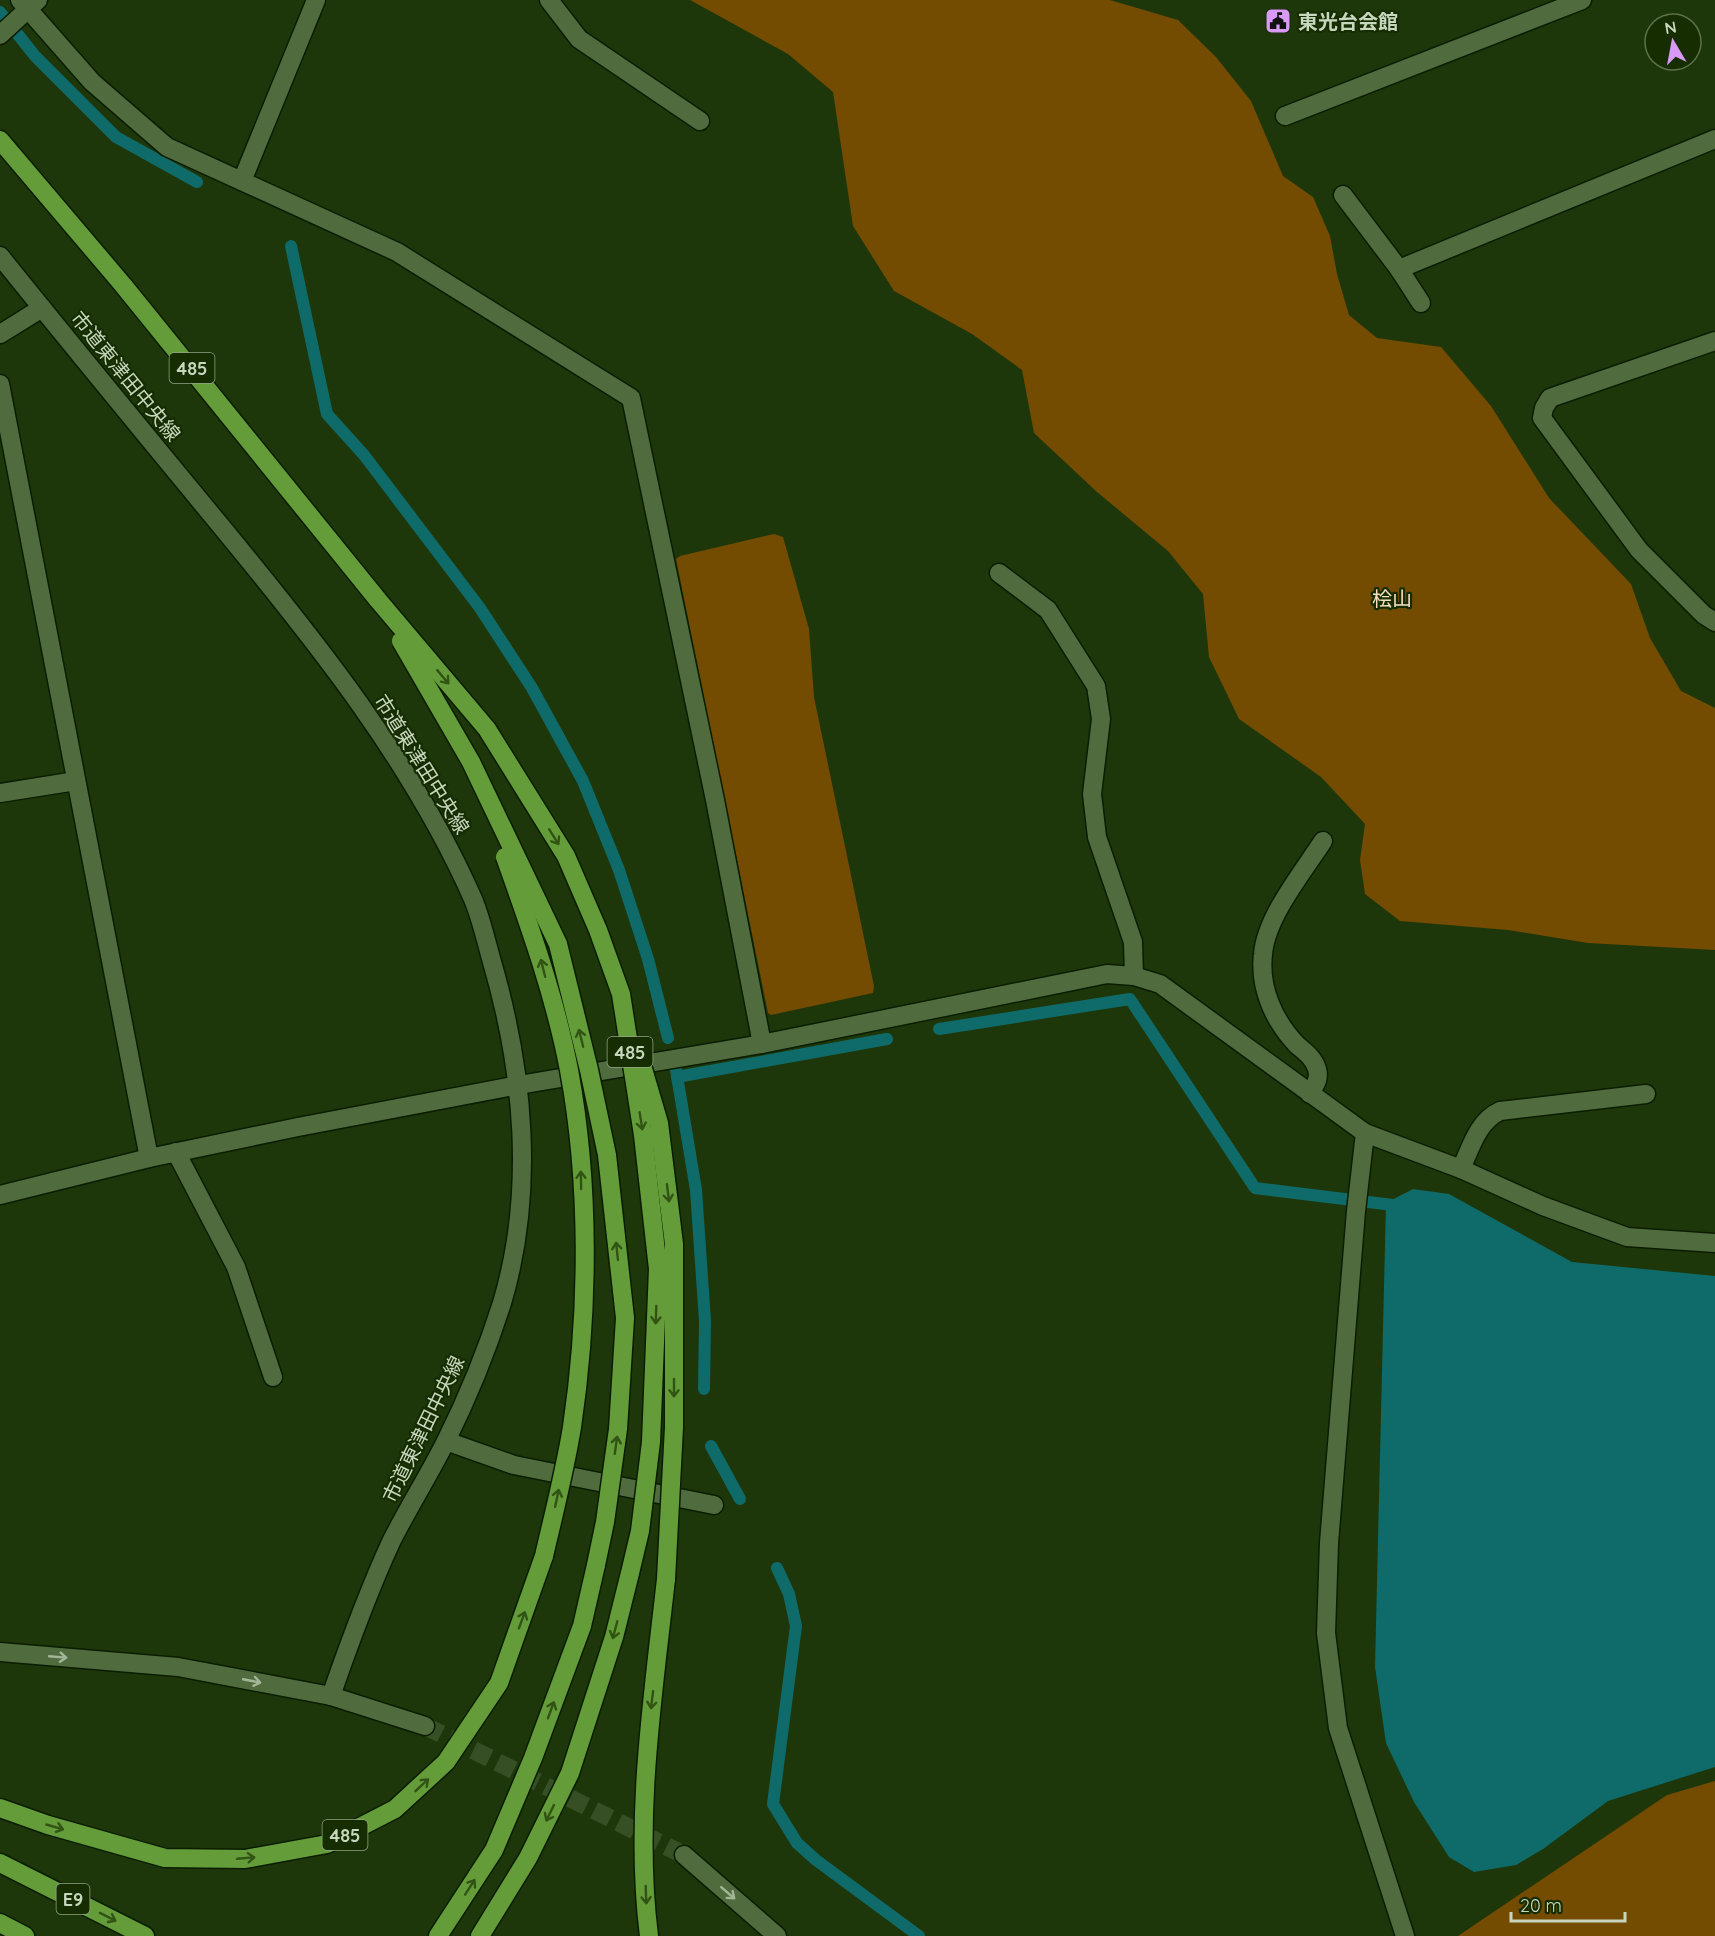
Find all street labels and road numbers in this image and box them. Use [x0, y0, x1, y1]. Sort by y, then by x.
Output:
street label: 市道東津田中央線 [66, 306, 186, 446]
road number: 485 [170, 353, 214, 383]
street label: 市道東津田中央線 [369, 690, 475, 838]
road number: 485 [608, 1037, 652, 1067]
street label: 市道東津田中央線 [377, 1352, 469, 1506]
road number: 485 [322, 1820, 368, 1850]
road number: E9 [56, 1884, 90, 1914]

